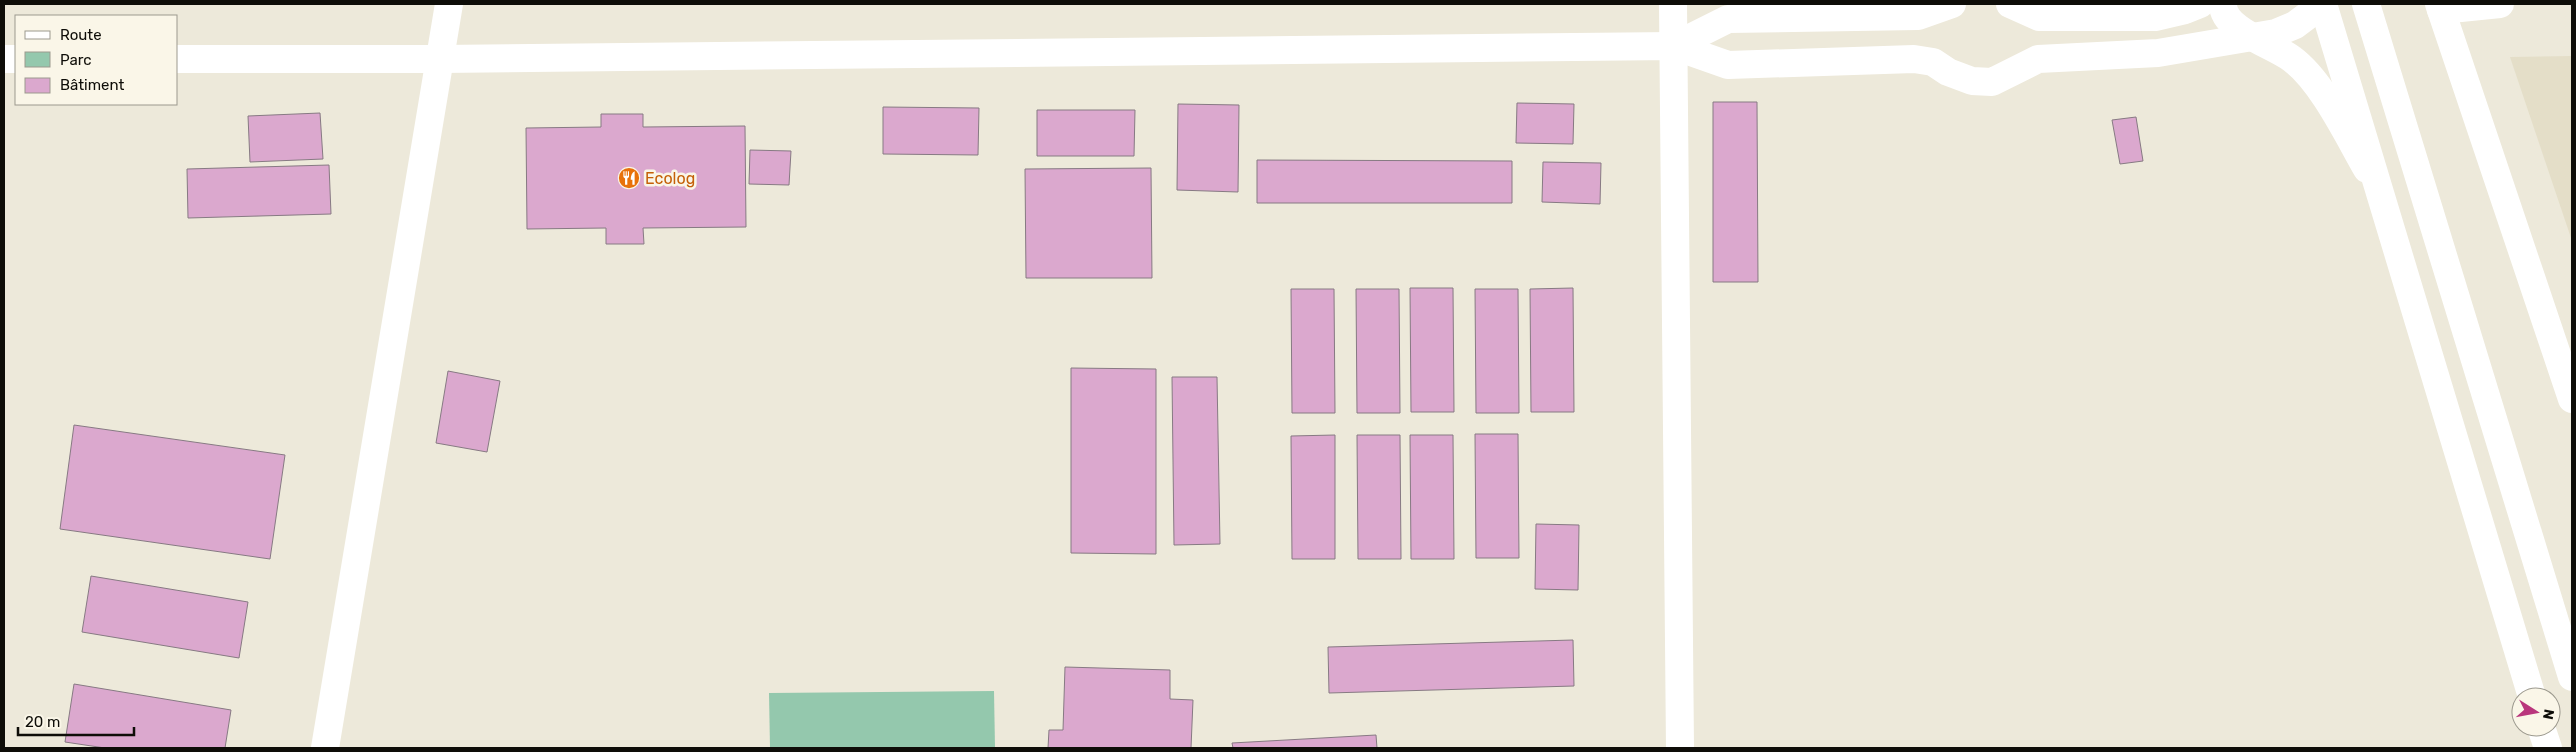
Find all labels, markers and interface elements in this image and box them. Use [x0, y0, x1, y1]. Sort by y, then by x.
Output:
legend [15, 15, 178, 105]
text: Route [60, 26, 102, 44]
text: Parc [60, 51, 92, 69]
text: Bâtiment [60, 76, 124, 94]
restaurant icon: Ecolog [617, 166, 641, 190]
place label: Ecolog [645, 169, 695, 188]
north arrow [2511, 687, 2561, 737]
scale bar [18, 704, 134, 736]
text: N [2539, 708, 2558, 721]
text: 20 m [25, 713, 60, 731]

